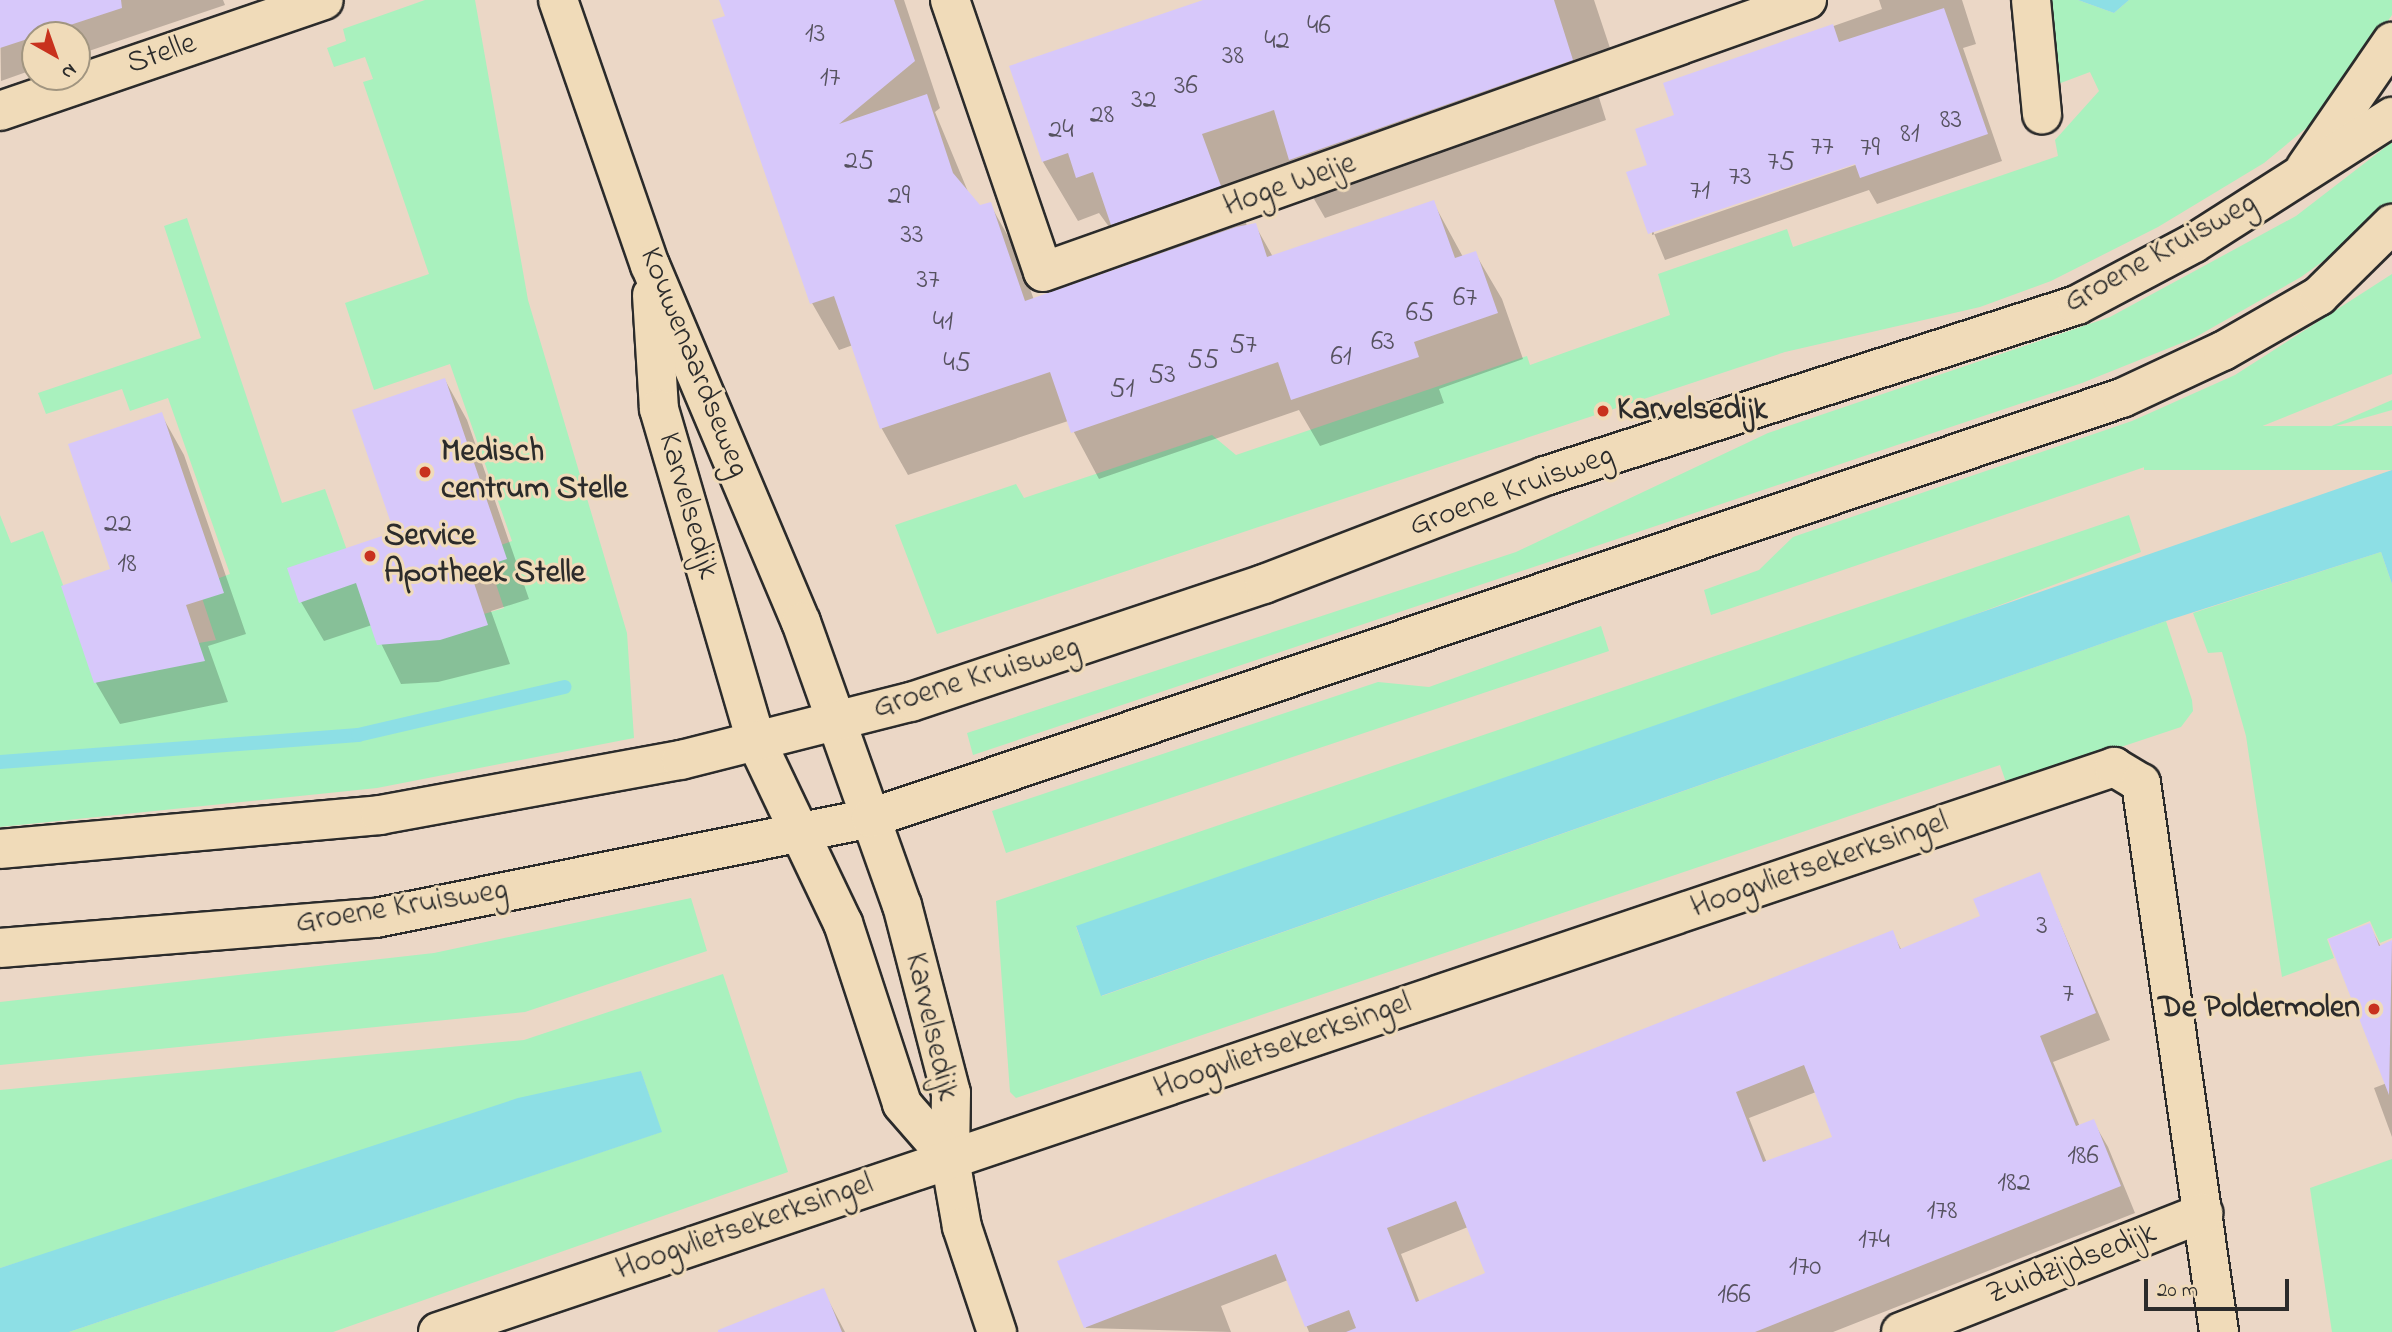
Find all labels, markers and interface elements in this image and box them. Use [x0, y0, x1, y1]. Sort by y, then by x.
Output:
house number: 46 [1307, 10, 1331, 44]
house number: 13 [805, 18, 825, 52]
north arrow [21, 21, 91, 91]
street label: Stelle [122, 25, 202, 85]
house number: 42 [1264, 25, 1290, 59]
house number: 38 [1222, 40, 1244, 74]
text: N [55, 56, 82, 85]
house number: 17 [820, 62, 840, 96]
house number: 36 [1174, 70, 1198, 104]
house number: 32 [1131, 84, 1157, 118]
house number: 28 [1090, 99, 1114, 133]
house number: 83 [1940, 104, 1962, 138]
house number: 24 [1048, 114, 1074, 148]
house number: 81 [1900, 118, 1920, 152]
house number: 77 [1810, 131, 1834, 165]
house number: 79 [1860, 132, 1880, 166]
house number: 25 [844, 145, 874, 179]
street label: Hoge Weije [1219, 145, 1361, 227]
house number: 75 [1767, 146, 1795, 180]
house number: 73 [1728, 161, 1752, 195]
house number: 71 [1690, 175, 1710, 209]
house number: 29 [888, 180, 910, 214]
street label: Groene Kruisweg [2058, 185, 2264, 323]
house number: 33 [900, 219, 924, 253]
street label: Kouwenaardseweg [629, 243, 757, 483]
house number: 37 [916, 264, 940, 298]
house number: 67 [1453, 282, 1477, 316]
house number: 65 [1406, 297, 1434, 331]
house number: 41 [933, 306, 953, 340]
house number: 63 [1371, 326, 1395, 360]
house number: 57 [1229, 329, 1257, 363]
house number: 61 [1330, 341, 1352, 375]
house number: 55 [1187, 344, 1219, 378]
house number: 45 [943, 347, 971, 381]
house number: 53 [1148, 359, 1176, 393]
house number: 51 [1110, 373, 1134, 407]
place label: Karvelsedijk [1617, 392, 1768, 430]
marker: Karvelsedijk [1595, 403, 1611, 419]
street label: Karvelsedijk [648, 428, 726, 584]
place label: Medisch centrum Stelle [441, 435, 628, 510]
street label: Groene Kruisweg [1405, 437, 1619, 547]
marker: Medisch centrum Stelle [415, 462, 435, 482]
house number: 22 [104, 508, 132, 542]
place label: Service Apotheek Stelle [384, 519, 585, 594]
house number: 18 [117, 548, 137, 582]
marker: Service Apotheek Stelle [362, 548, 378, 564]
street label: Groene Kruisweg [869, 629, 1085, 729]
street label: Hoogvlietsekerksingel [1686, 804, 1954, 928]
street label: Groene Kruisweg [293, 872, 511, 944]
house number: 3 [2036, 910, 2048, 944]
street label: Karvelsedijk [894, 949, 966, 1105]
house number: 7 [2062, 978, 2074, 1012]
street label: Hoogvlietsekerksingel [1149, 985, 1417, 1109]
place label: De Poldermolen [2158, 990, 2360, 1028]
marker: De Poldermolen [2366, 1001, 2382, 1017]
house number: 186 [2067, 1140, 2099, 1174]
street label: Hoogvlietsekerksingel [611, 1166, 879, 1290]
house number: 182 [1997, 1167, 2031, 1201]
house number: 178 [1927, 1195, 1957, 1229]
street label: Zuidzijdsedijk [1982, 1215, 2162, 1315]
house number: 174 [1858, 1224, 1890, 1258]
house number: 170 [1789, 1251, 1821, 1285]
scale bar [2147, 1266, 2292, 1310]
text: 20 m [2157, 1276, 2198, 1306]
house number: 166 [1717, 1279, 1751, 1313]

